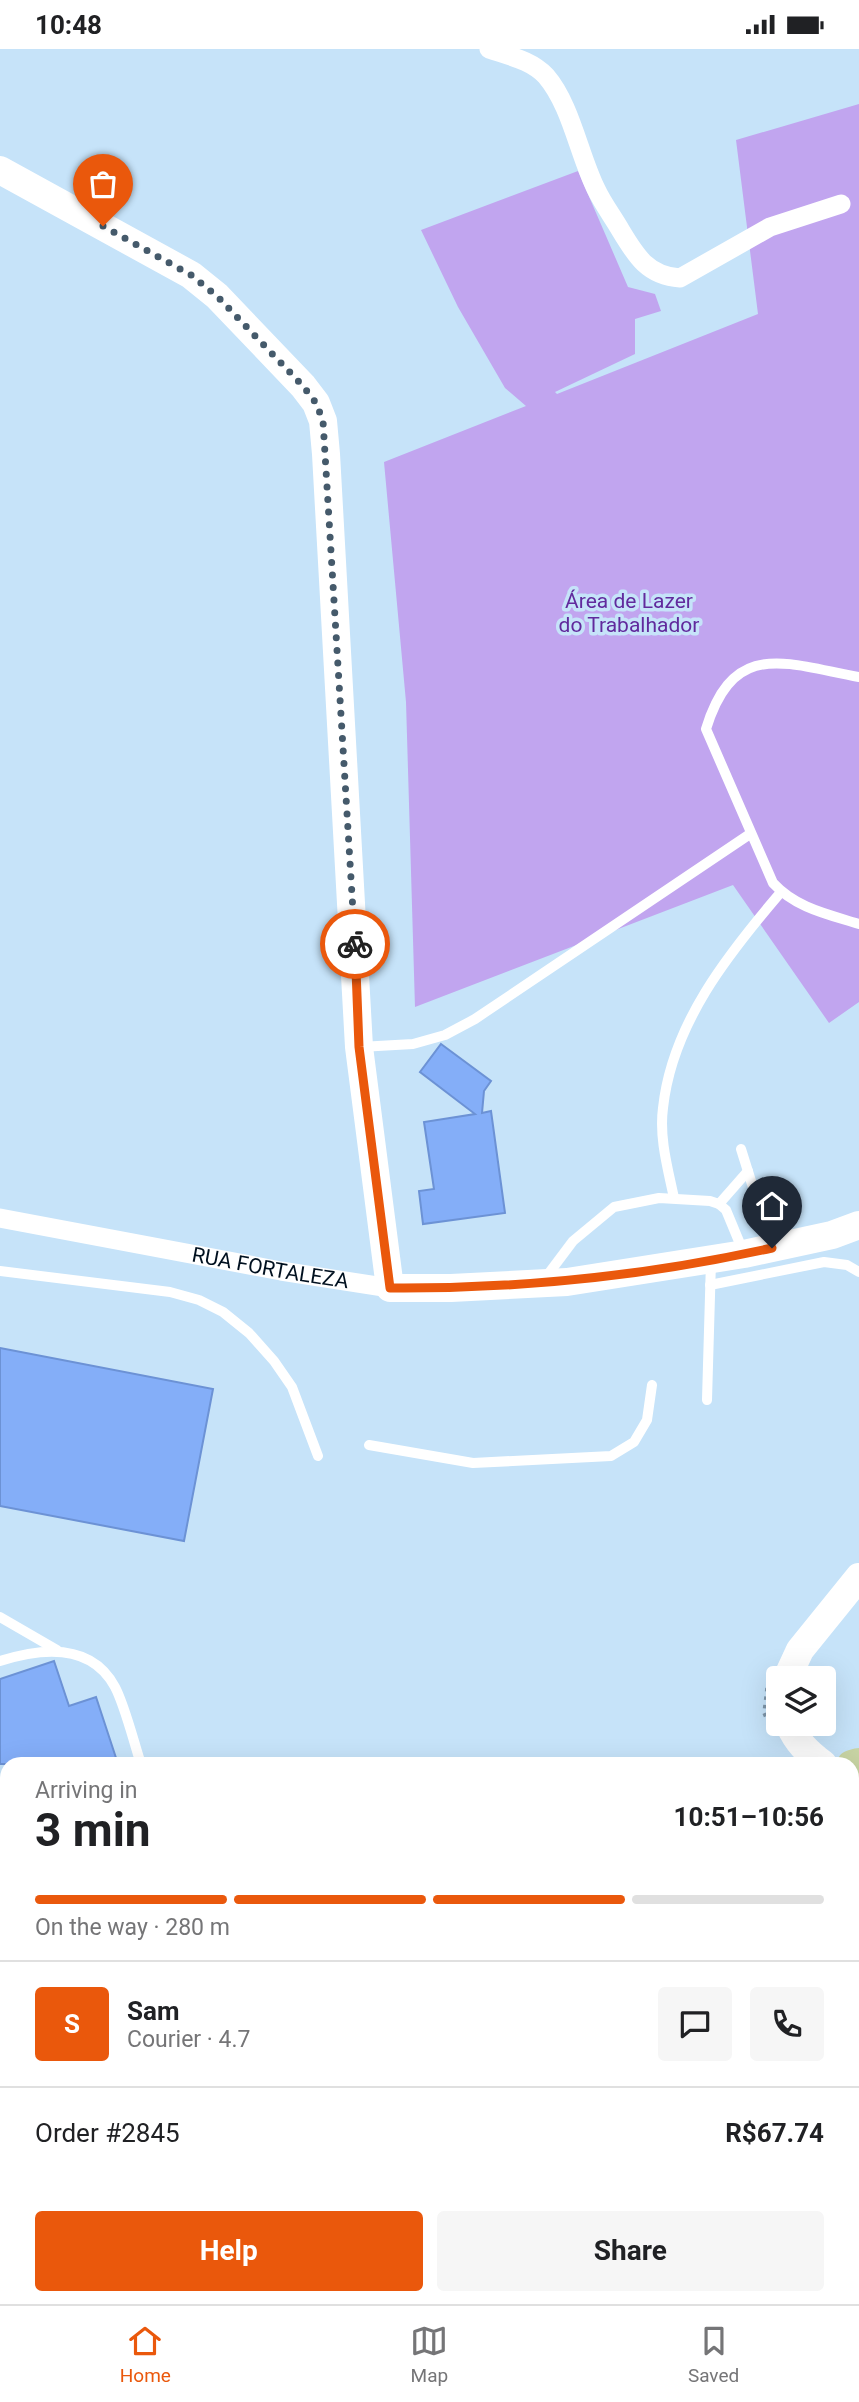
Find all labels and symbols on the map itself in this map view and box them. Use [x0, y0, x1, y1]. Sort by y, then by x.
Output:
pin [73, 154, 133, 226]
park label: Área de Lazer do Trabalhador [559, 589, 699, 637]
courier [320, 909, 390, 979]
pin [742, 1176, 802, 1248]
street label: RUA FORTALEZA [190, 1242, 351, 1293]

